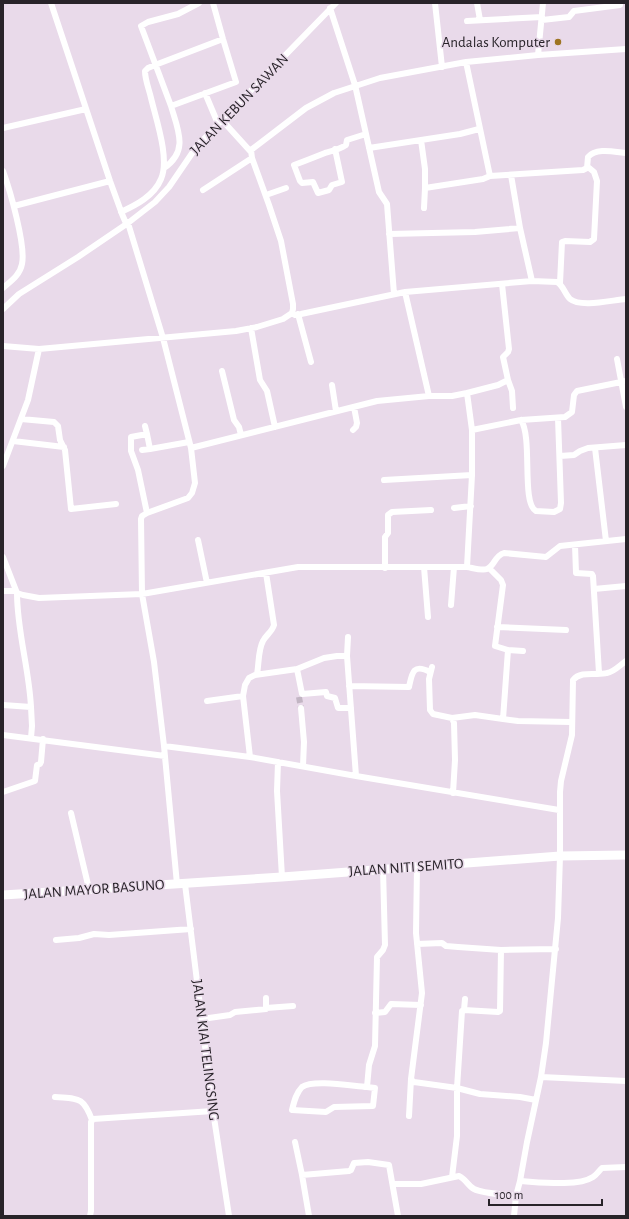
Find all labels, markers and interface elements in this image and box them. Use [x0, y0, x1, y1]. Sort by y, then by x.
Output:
place label: Andalas Komputer [442, 35, 550, 50]
marker: Andalas Komputer [553, 37, 563, 47]
street label: JALAN KEBUN SAWAN [187, 51, 291, 158]
street label: JALAN NITI SEMITO [348, 856, 464, 879]
street label: JALAN MAYOR BASUNO [23, 877, 165, 902]
street label: JALAN KIAI TELINGSING [189, 979, 222, 1122]
scale bar [489, 1181, 602, 1207]
text: 100 m [495, 1189, 523, 1201]

